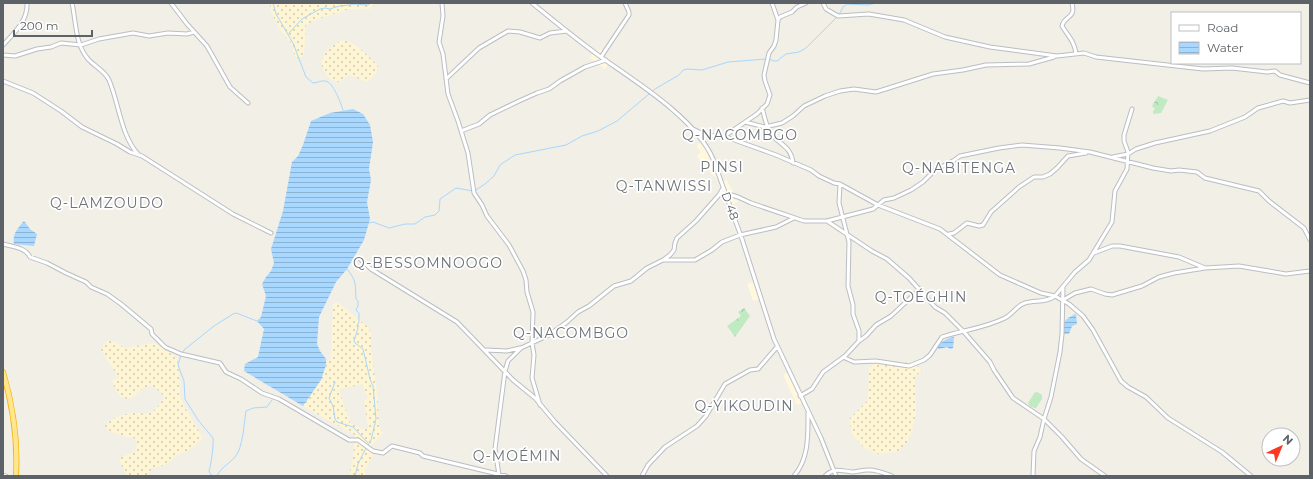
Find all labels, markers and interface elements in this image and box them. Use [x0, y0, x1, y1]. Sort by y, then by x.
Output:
scale bar [14, 12, 92, 38]
legend [1171, 12, 1301, 64]
text: 200 m [20, 18, 59, 33]
text: Road [1207, 20, 1238, 35]
text: Water [1207, 40, 1244, 55]
district label: Q-NACOMBGO [682, 126, 798, 144]
district label: PINSI [700, 158, 744, 176]
district label: Q-NABITENGA [902, 159, 1016, 177]
district label: Q-TANWISSI [616, 177, 712, 195]
street label: D 48 [719, 190, 743, 222]
district label: Q-LAMZOUDO [50, 194, 164, 212]
district label: Q-BESSOMNOOGO [353, 254, 503, 272]
district label: Q-TOÉGHIN [875, 288, 967, 306]
district label: Q-NACOMBGO [513, 324, 629, 342]
district label: Q-YIKOUDIN [694, 397, 794, 415]
north arrow [1261, 427, 1301, 467]
text: N [1280, 432, 1296, 448]
district label: Q-MOÉMIN [473, 447, 561, 465]

